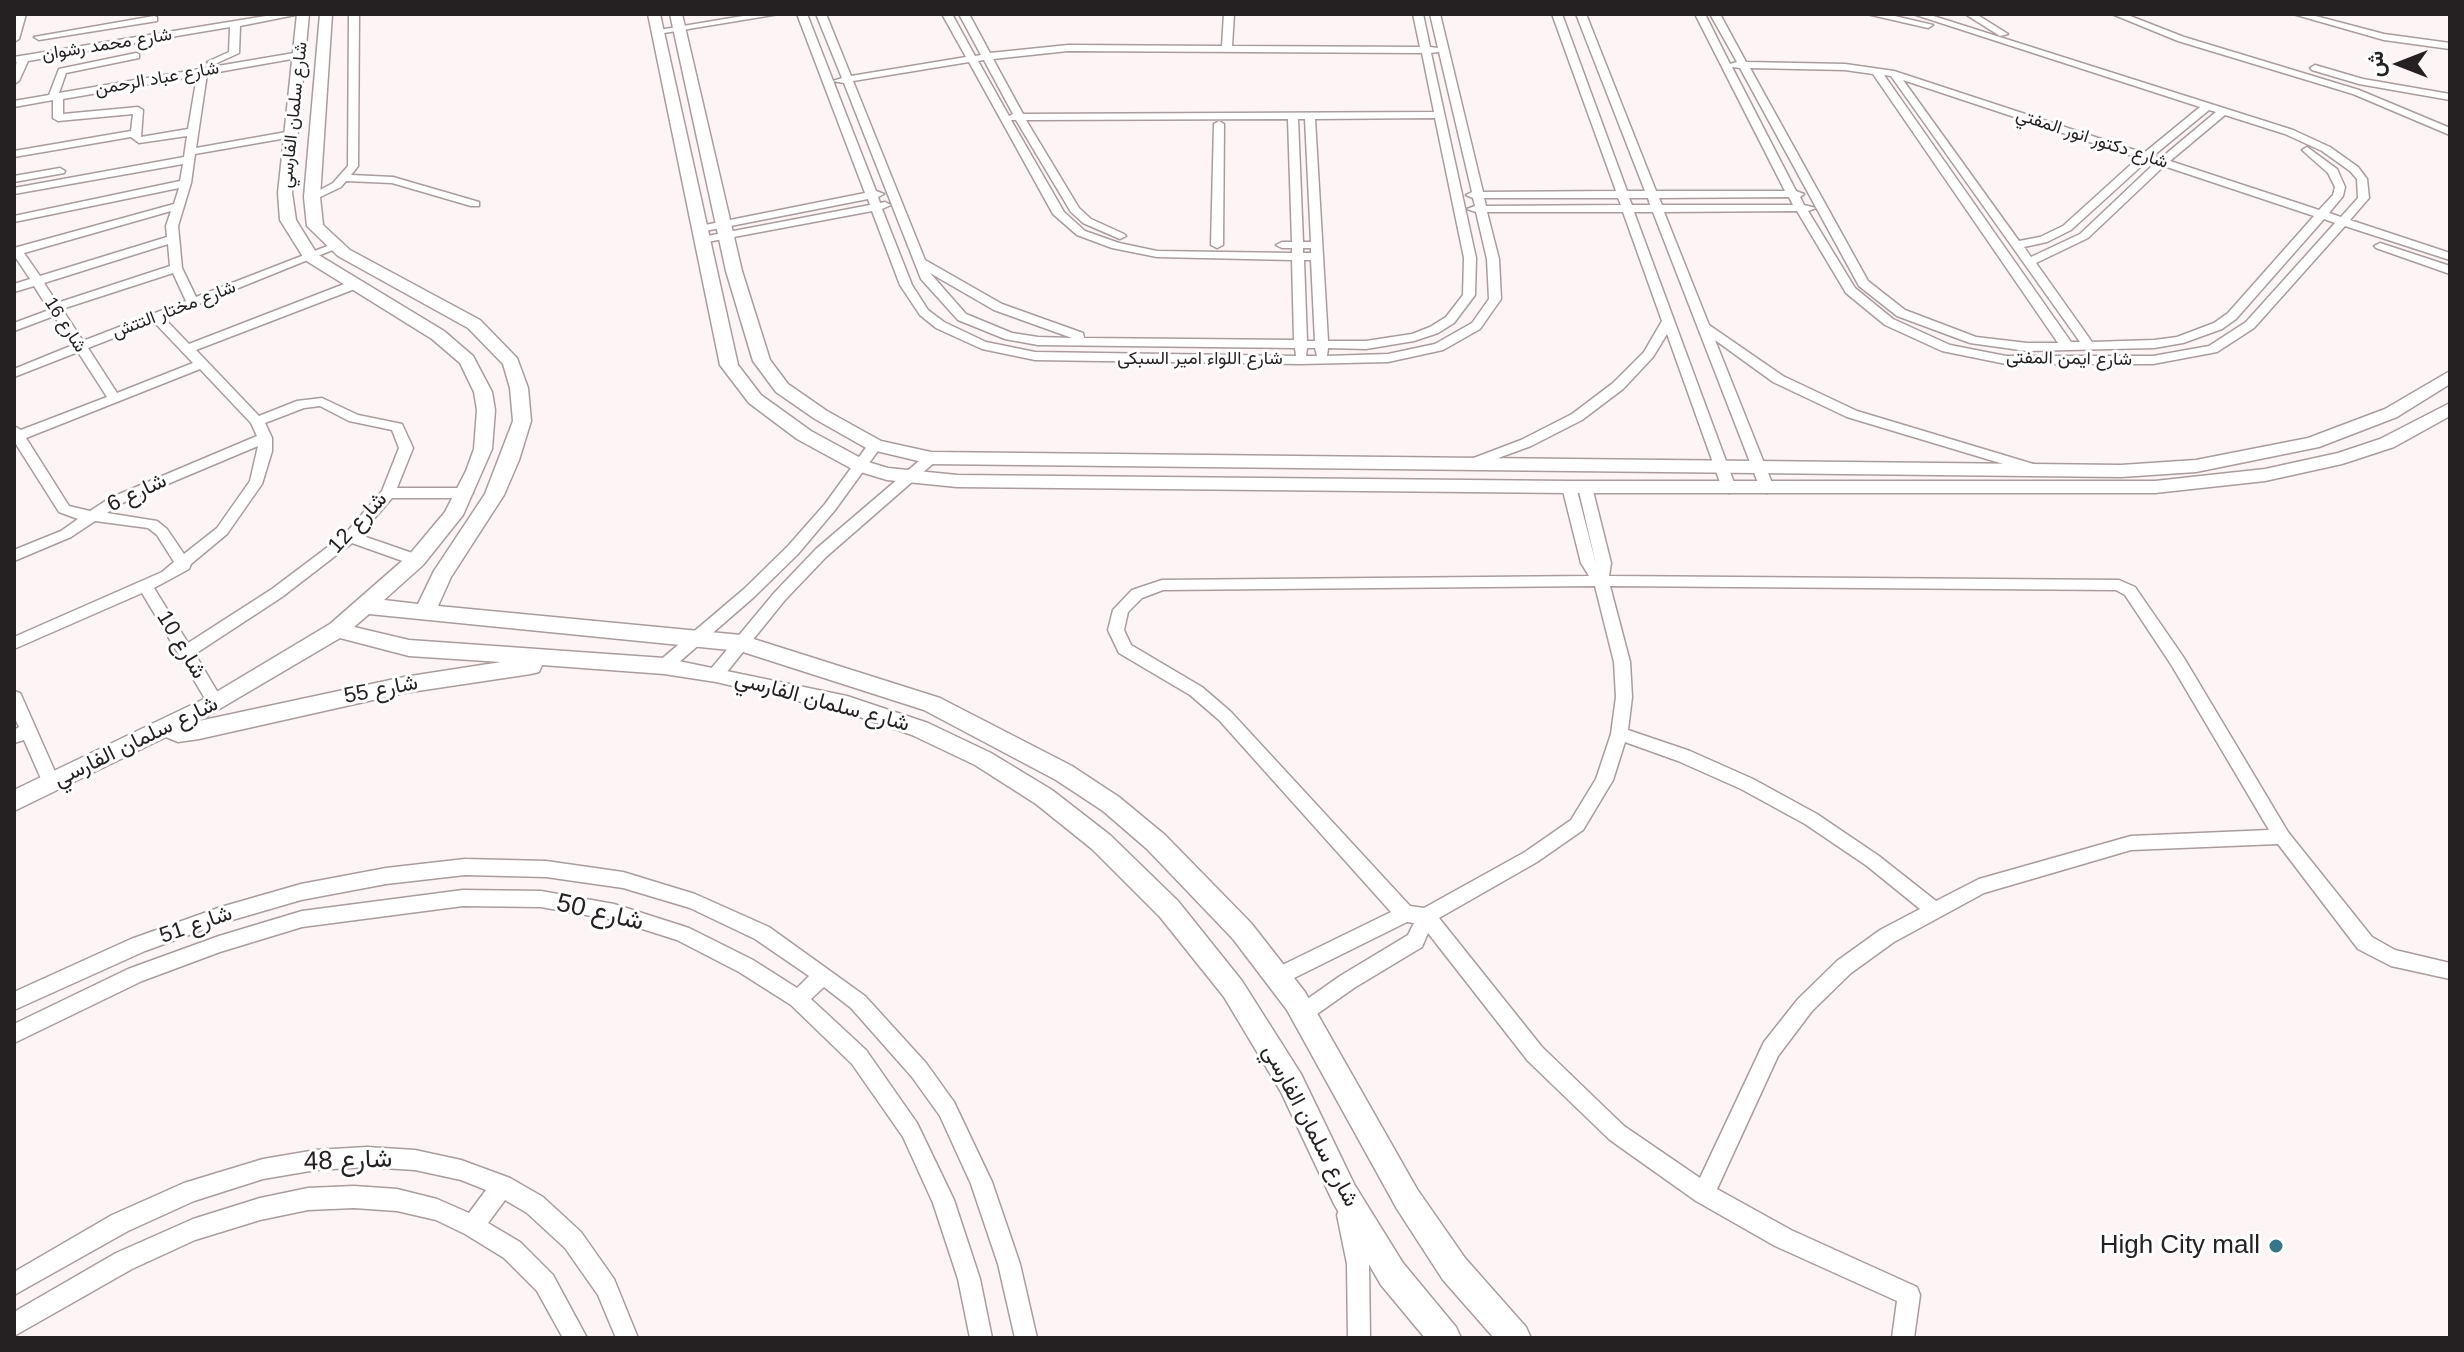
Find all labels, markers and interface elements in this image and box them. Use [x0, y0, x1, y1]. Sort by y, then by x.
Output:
street label: شارع محمد رشوان [40, 24, 174, 66]
north arrow [2360, 24, 2440, 104]
street label: شارع سلمان الفارسي [276, 41, 312, 189]
text: ش [2363, 51, 2388, 77]
street label: شارع عباد الرحمن [93, 57, 221, 101]
street label: شارع دكتور انور المفتي [2013, 104, 2171, 174]
street label: شارع مختار التتش [109, 276, 239, 344]
street label: شارع 16 [39, 293, 91, 357]
street label: شارع ايمن المفتى [2006, 347, 2132, 371]
street label: شارع اللواء امير السبكى [1117, 348, 1283, 370]
street label: شارع 6 [103, 468, 171, 518]
street label: شارع 12 [323, 487, 393, 559]
street label: شارع 10 [150, 606, 212, 684]
street label: شارع سلمان الفارسي [732, 666, 912, 738]
street label: شارع 55 [342, 670, 420, 710]
street label: شارع سلمان الفارسي [49, 691, 223, 793]
street label: شارع 50 [553, 888, 647, 938]
street label: شارع 51 [156, 900, 236, 950]
street label: شارع سلمان الفارسي [1256, 1040, 1364, 1212]
street label: شارع 48 [303, 1144, 393, 1178]
place label: High City mall [2100, 1230, 2260, 1262]
marker: High City mall [2267, 1237, 2285, 1255]

